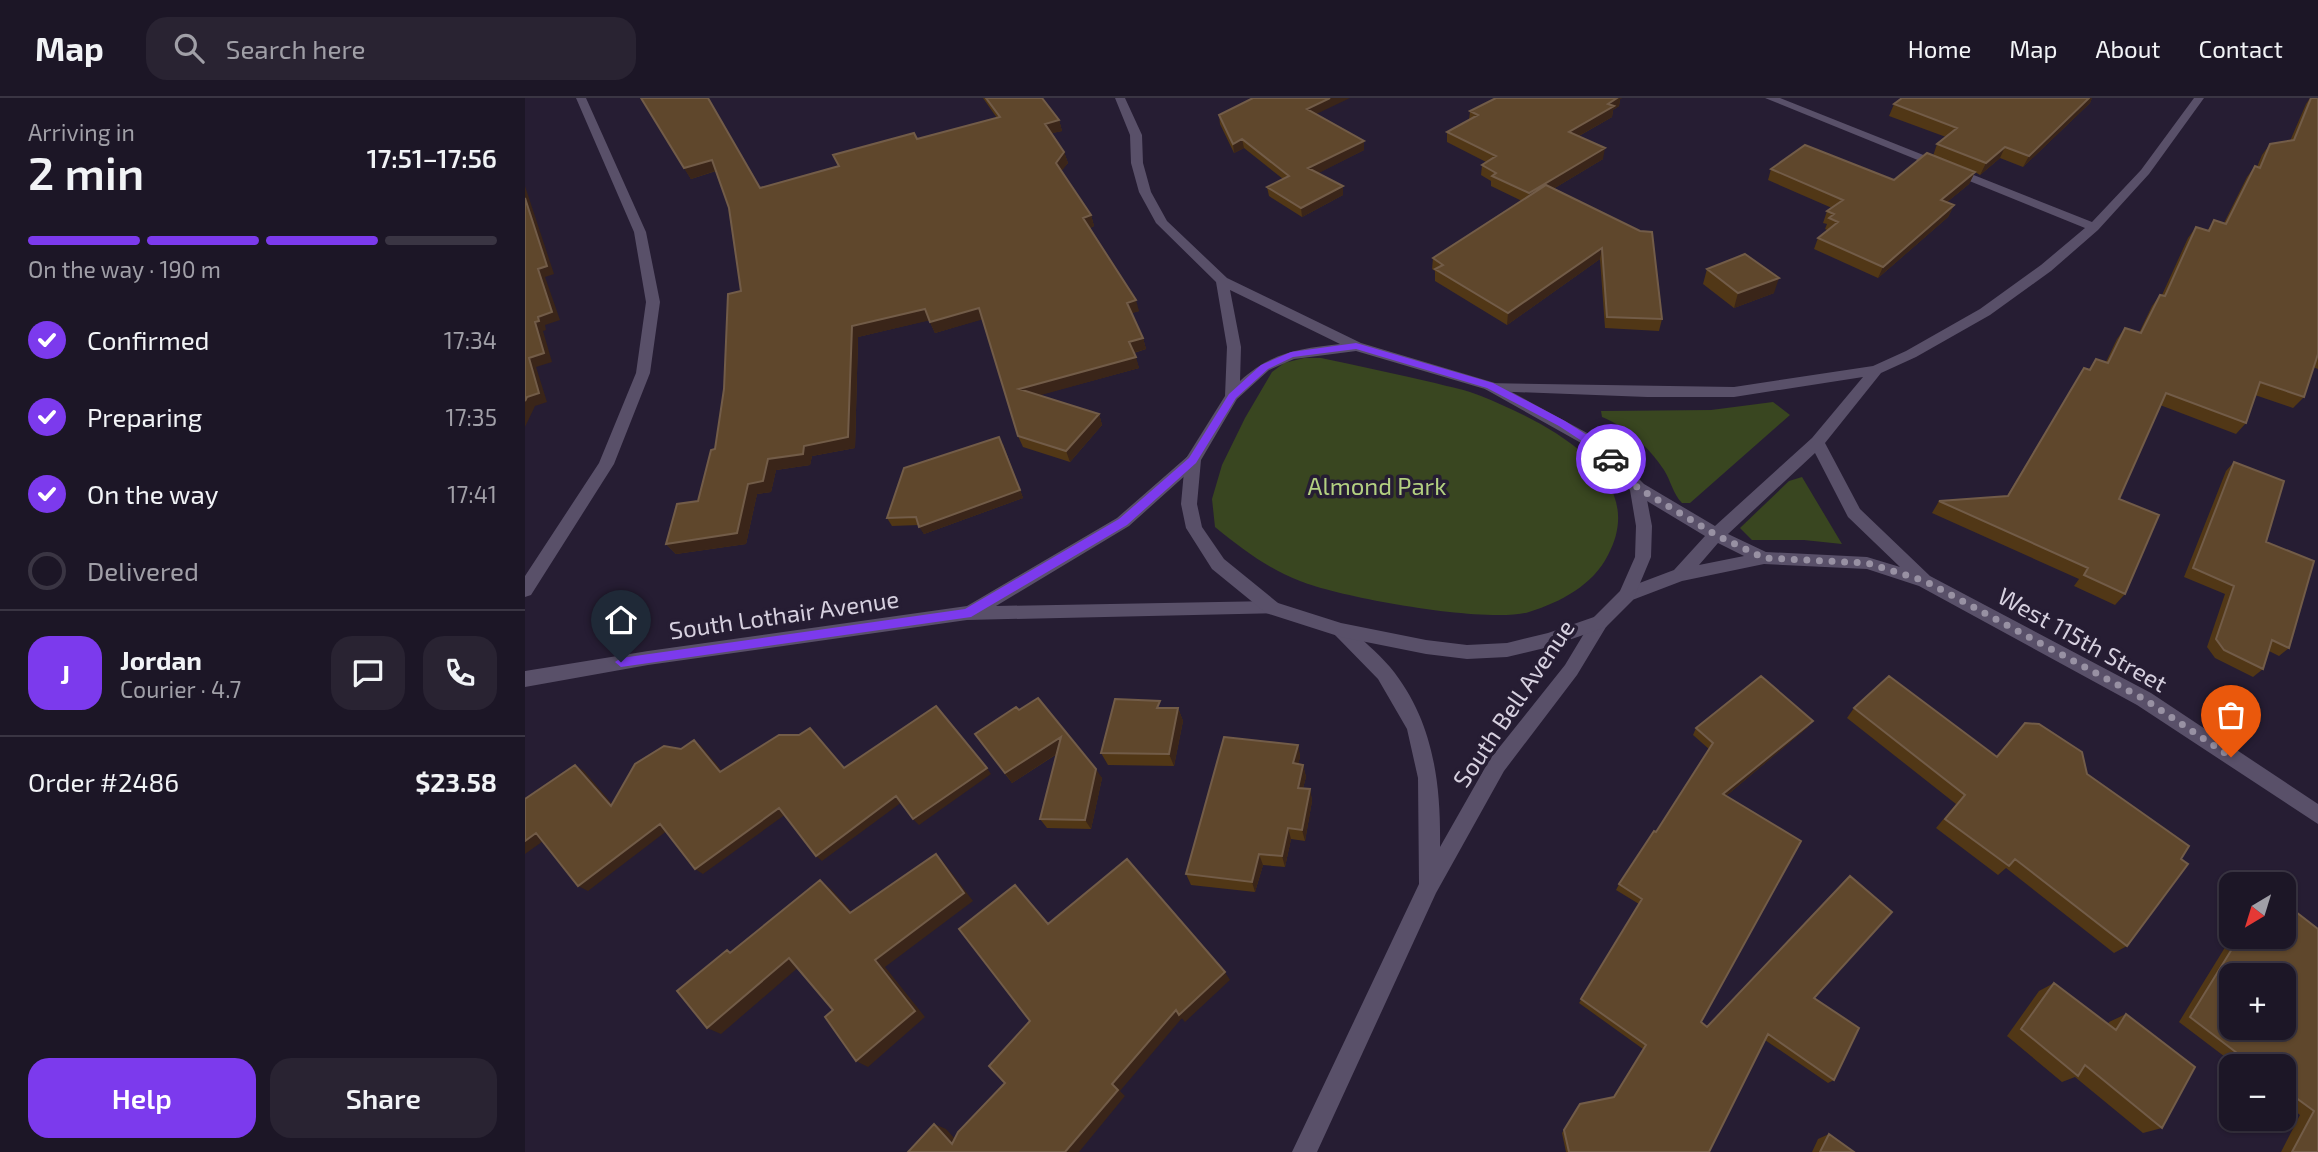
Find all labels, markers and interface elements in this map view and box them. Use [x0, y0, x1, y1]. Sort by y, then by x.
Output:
search box [146, 17, 636, 80]
text: Map [35, 28, 104, 68]
icon: search [170, 29, 208, 67]
text: Search here [226, 33, 365, 64]
text: Home [1908, 34, 1971, 63]
text: Map [2009, 34, 2057, 63]
text: About [2095, 34, 2161, 63]
text: Contact [2199, 34, 2283, 63]
text: Arriving in [28, 118, 135, 146]
text: 17:51–17:56 [367, 142, 497, 173]
text: 2 min [28, 144, 144, 199]
text: On the way · 190 m [28, 255, 221, 283]
icon: check [28, 321, 66, 359]
text: Confirmed [87, 324, 210, 355]
text: 17:34 [444, 326, 497, 354]
icon: check [28, 398, 66, 436]
text: Preparing [87, 401, 202, 432]
text: 17:35 [446, 403, 497, 431]
courier [1576, 424, 1646, 494]
icon: car [1592, 440, 1630, 478]
park label: Almond Park [1308, 471, 1446, 500]
icon: check [28, 475, 66, 513]
text: On the way [87, 478, 218, 509]
text: 17:41 [447, 480, 497, 508]
text: Delivered [87, 555, 199, 586]
street label: West 115th Street [1993, 581, 2173, 697]
street label: South Lothair Avenue [667, 584, 901, 644]
pin [591, 590, 651, 662]
icon: home [602, 601, 640, 639]
street label: South Bell Avenue [1446, 614, 1580, 792]
button: chat [331, 636, 405, 710]
button: phone [423, 636, 497, 710]
text: Jordan [120, 644, 202, 675]
text: J [60, 658, 70, 689]
text: Courier · 4.7 [120, 675, 241, 703]
pin [2201, 685, 2261, 757]
icon: bag [2212, 696, 2250, 734]
text: Order #2486 [28, 766, 179, 797]
text: $23.58 [415, 766, 497, 797]
north arrow [2219, 872, 2296, 948]
map controls [2219, 872, 2296, 1131]
button: + [2219, 963, 2296, 1040]
button: − [2219, 1054, 2296, 1131]
button: Help [28, 1058, 256, 1138]
button: Share [270, 1058, 497, 1138]

